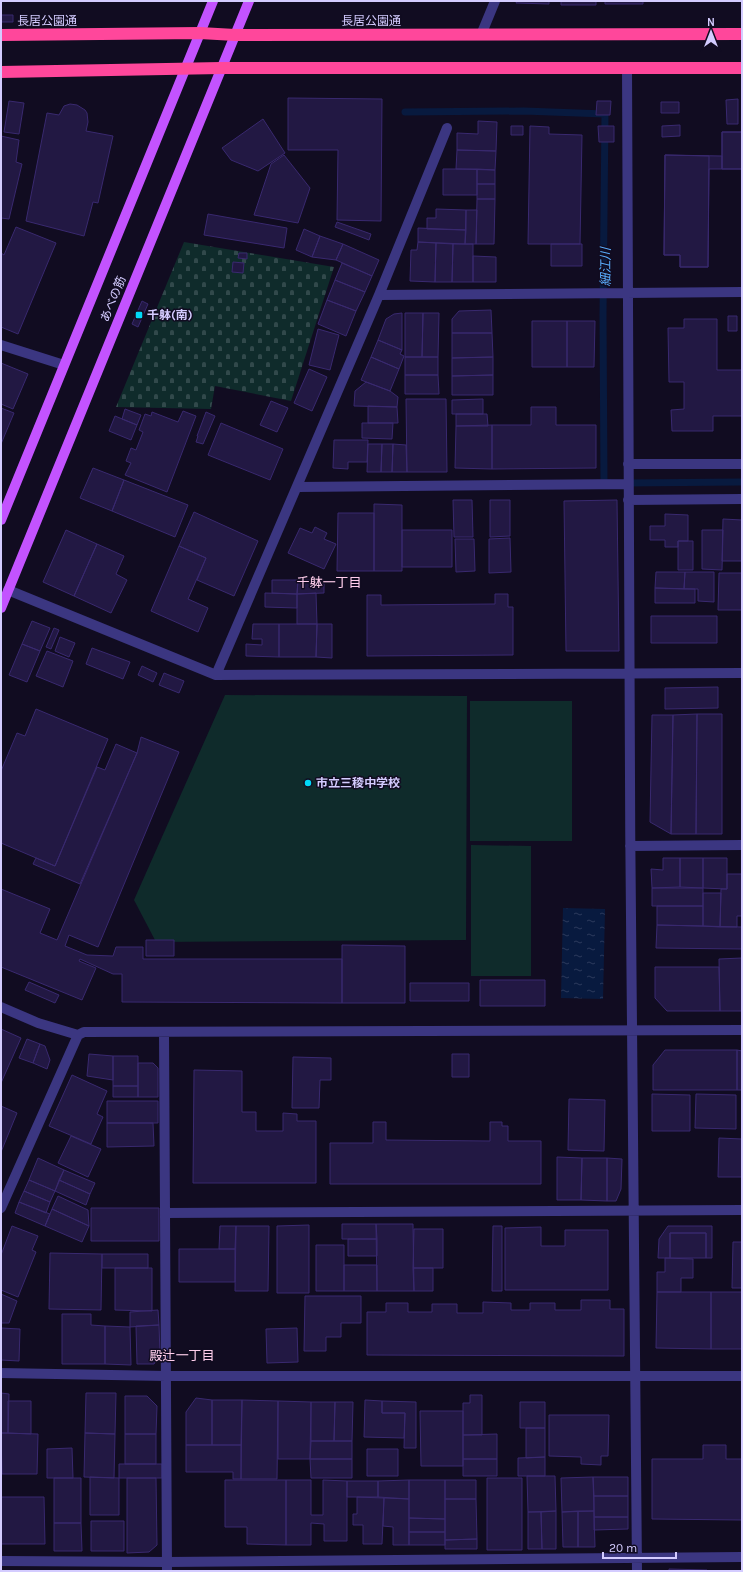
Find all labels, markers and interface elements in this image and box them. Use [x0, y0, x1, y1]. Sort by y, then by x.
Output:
north arrow [691, 12, 731, 52]
street label: 長居公園通 [17, 14, 77, 28]
street label: 長居公園通 [341, 14, 401, 28]
text: N [707, 16, 715, 29]
water label: 細江川 [598, 246, 613, 287]
street label: あべの筋 [98, 274, 128, 324]
place label: 千躰(南) [147, 308, 193, 322]
marker: 千躰(南) [134, 310, 144, 320]
district label: 千躰一丁目 [296, 575, 362, 590]
place label: 市立三稜中学校 [316, 776, 400, 790]
marker: 市立三稜中学校 [303, 778, 313, 788]
district label: 殿辻一丁目 [149, 1348, 215, 1363]
scale bar [603, 1534, 676, 1560]
text: 20 m [609, 1541, 637, 1555]

